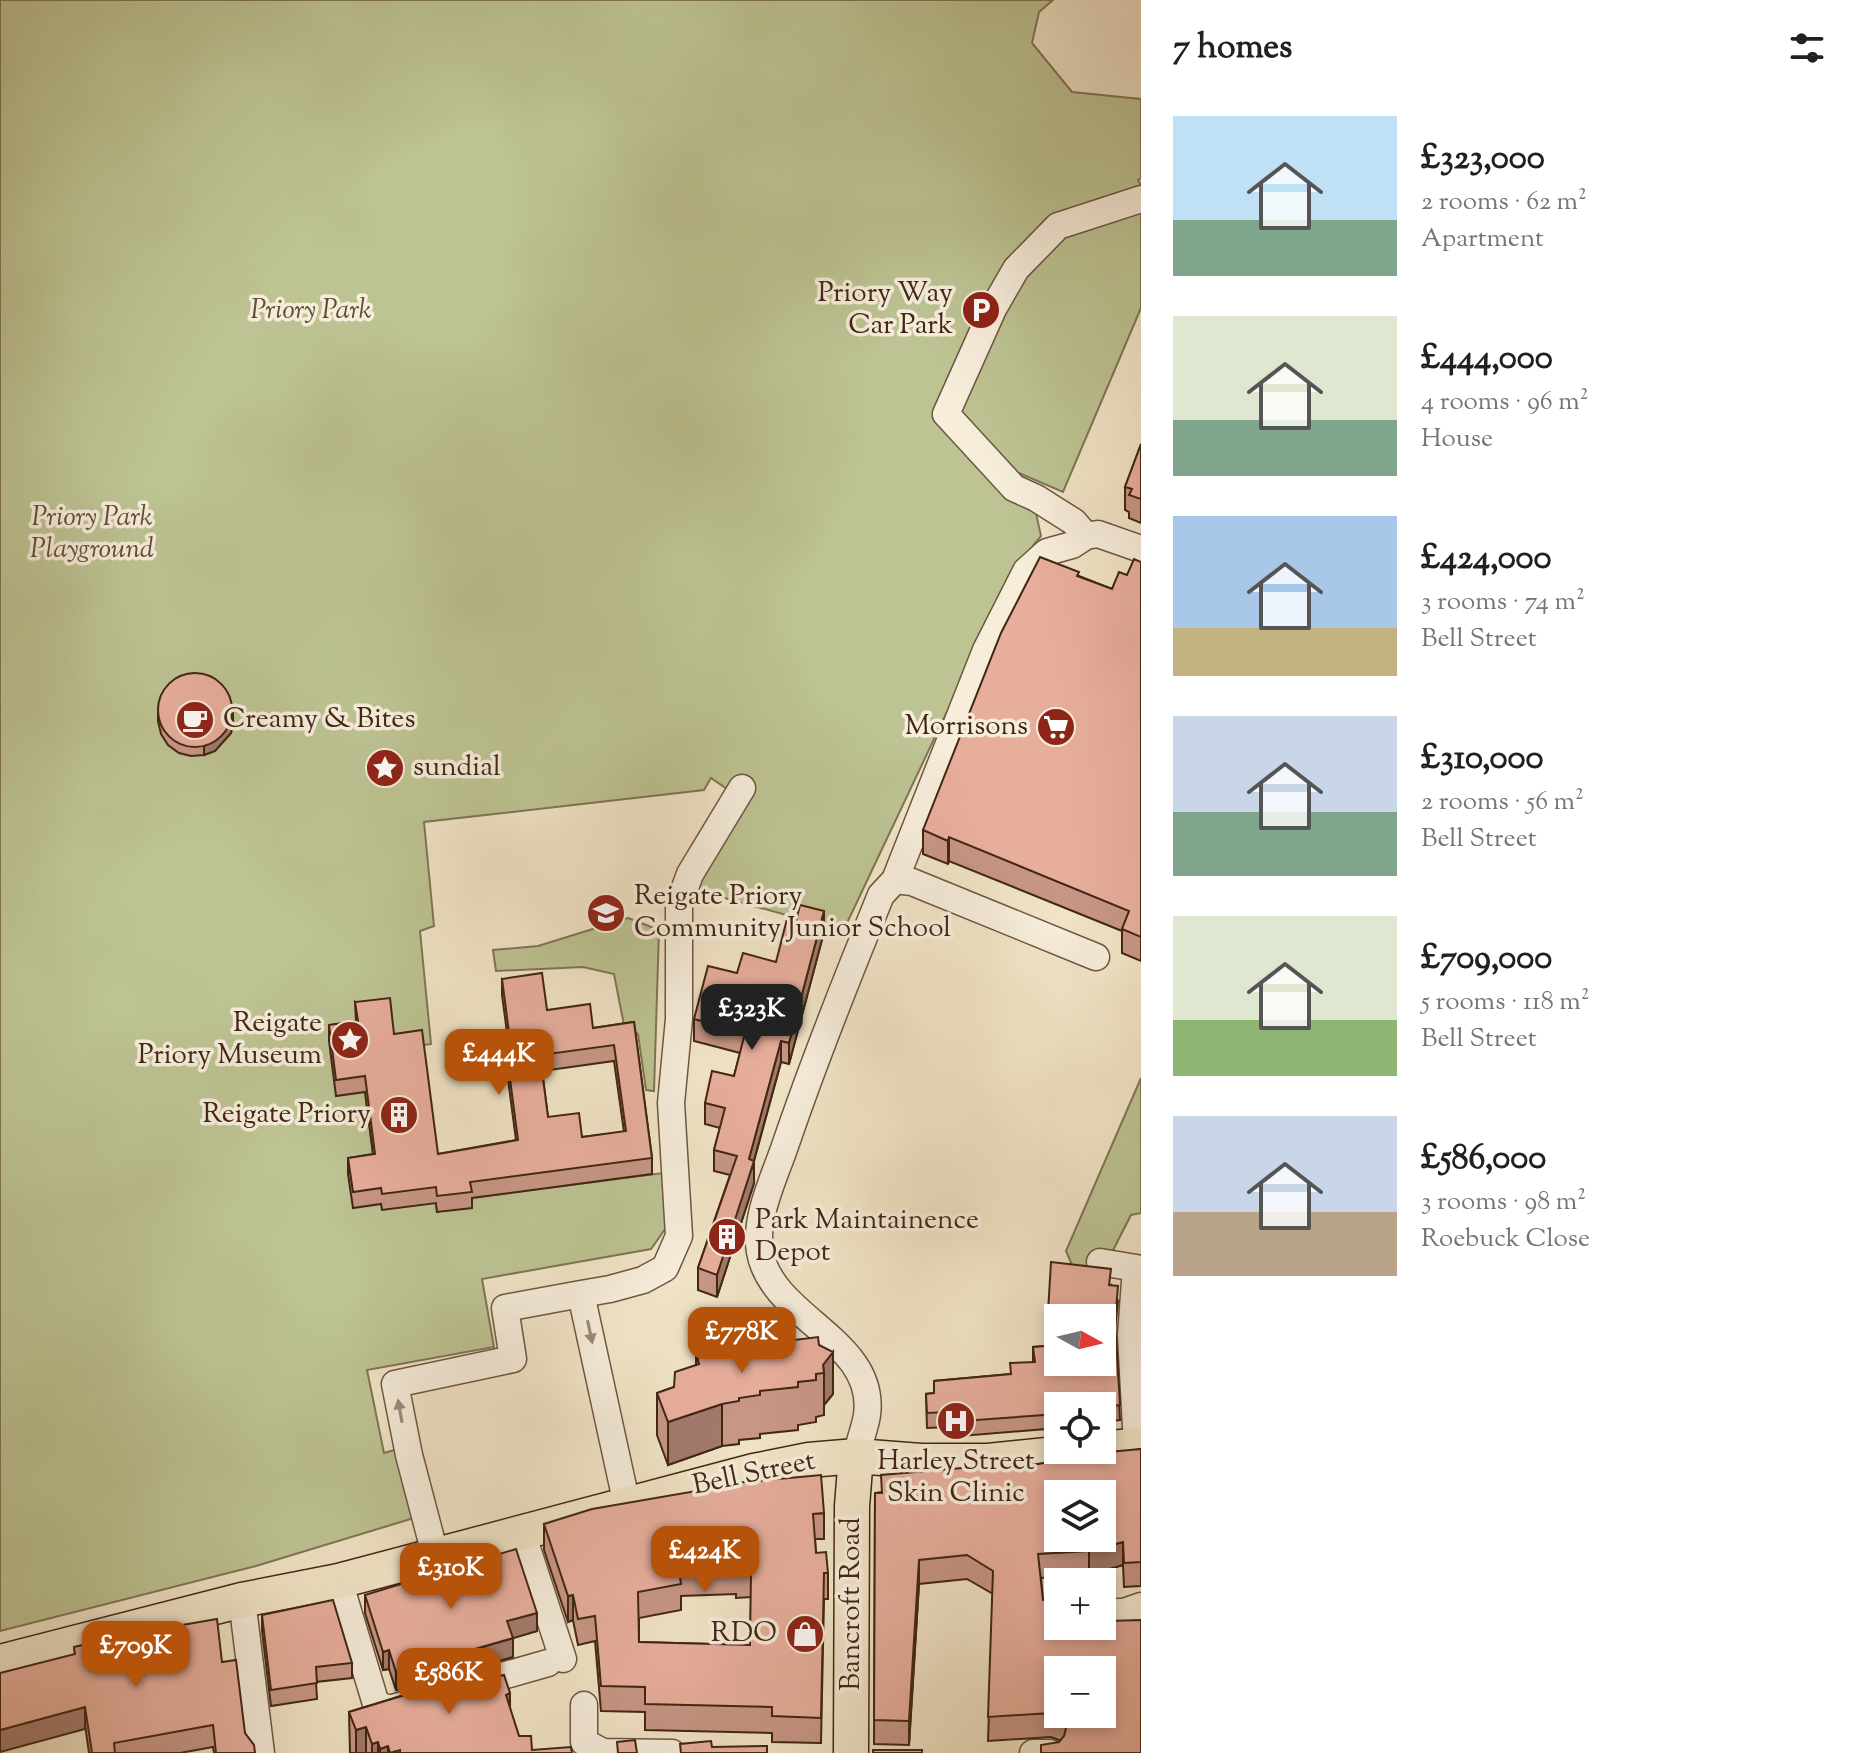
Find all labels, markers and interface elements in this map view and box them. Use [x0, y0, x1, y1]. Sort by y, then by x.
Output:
text: 7 homes [1173, 24, 1292, 73]
icon: filters [1785, 26, 1829, 70]
text: £323,000 [1421, 135, 1545, 184]
icon: home [1237, 148, 1333, 244]
text: 2 rooms · 62 m² [1421, 184, 1587, 221]
text: Apartment [1421, 221, 1544, 258]
place label: Priory Way Car Park [818, 274, 953, 346]
parking icon: Priory Way Car Park [960, 289, 1002, 331]
park label: Priory Park [250, 291, 372, 331]
text: £444,000 [1421, 335, 1553, 384]
icon: home [1237, 348, 1333, 444]
text: 4 rooms · 96 m² [1421, 384, 1589, 421]
text: House [1421, 421, 1493, 458]
park label: Priory Park Playground [30, 498, 154, 570]
text: £424,000 [1421, 535, 1552, 584]
icon: home [1237, 548, 1333, 644]
text: 3 rooms · 74 m² [1421, 584, 1585, 621]
text: Bell Street [1421, 621, 1537, 658]
cafe icon: Creamy & Bites [174, 699, 216, 741]
place label: Creamy & Bites [223, 700, 415, 740]
supermarket icon: Morrisons [1035, 706, 1077, 748]
place label: Morrisons [905, 707, 1028, 747]
text: £310,000 [1421, 735, 1543, 784]
place icon: sundial [364, 747, 406, 789]
place label: sundial [413, 748, 501, 788]
icon: home [1237, 748, 1333, 844]
text: 2 rooms · 56 m² [1421, 784, 1584, 821]
text: Bell Street [1421, 821, 1537, 858]
place label: Reigate Priory Community Junior School [634, 877, 951, 949]
school or university icon: Reigate Priory Community Junior School [585, 892, 627, 934]
text: £709,000 [1421, 935, 1552, 984]
icon: home [1237, 948, 1333, 1044]
pin: £323K [696, 984, 808, 1052]
text: 5 rooms · 118 m² [1421, 984, 1589, 1021]
text: £323K [719, 991, 785, 1028]
place label: Reigate Priory Museum [138, 1004, 322, 1076]
place icon: Reigate Priory Museum [329, 1019, 371, 1061]
text: Bell Street [1421, 1021, 1537, 1058]
pin: £444K [443, 1029, 555, 1097]
text: £444K [463, 1036, 535, 1073]
building icon: Reigate Priory [378, 1094, 420, 1136]
place label: Reigate Priory [202, 1095, 371, 1135]
text: £586,000 [1421, 1135, 1546, 1184]
icon: home [1237, 1148, 1333, 1244]
text: 3 rooms · 98 m² [1421, 1184, 1586, 1221]
place label: Park Maintainence Depot [755, 1201, 979, 1273]
building icon: Park Maintainence Depot [706, 1216, 748, 1258]
text: Roebuck Close [1421, 1221, 1590, 1258]
north arrow [1044, 1304, 1116, 1376]
map controls [1044, 1304, 1116, 1728]
pin: £778K [686, 1307, 798, 1375]
text: £778K [706, 1314, 778, 1351]
one-way arrow [584, 1320, 597, 1345]
button: locate [1044, 1392, 1116, 1464]
one-way arrow [394, 1398, 406, 1423]
hospital icon: Harley Street Skin Clinic [935, 1400, 977, 1442]
street label: Bell Street [689, 1441, 819, 1506]
place label: Harley Street Skin Clinic [877, 1442, 1035, 1514]
button: layers [1044, 1480, 1116, 1552]
street label: Bancroft Road [832, 1517, 872, 1691]
pin: £424K [649, 1526, 761, 1594]
text: £424K [669, 1533, 741, 1570]
pin: £310K [395, 1543, 507, 1611]
text: £310K [418, 1550, 484, 1587]
button: + [1044, 1568, 1116, 1640]
shop icon: RDO [784, 1613, 826, 1655]
place label: RDO [711, 1614, 777, 1654]
pin: £709K [80, 1621, 192, 1689]
text: £709K [100, 1628, 172, 1665]
pin: £586K [393, 1648, 505, 1716]
text: £586K [415, 1655, 483, 1692]
button: − [1044, 1656, 1116, 1728]

